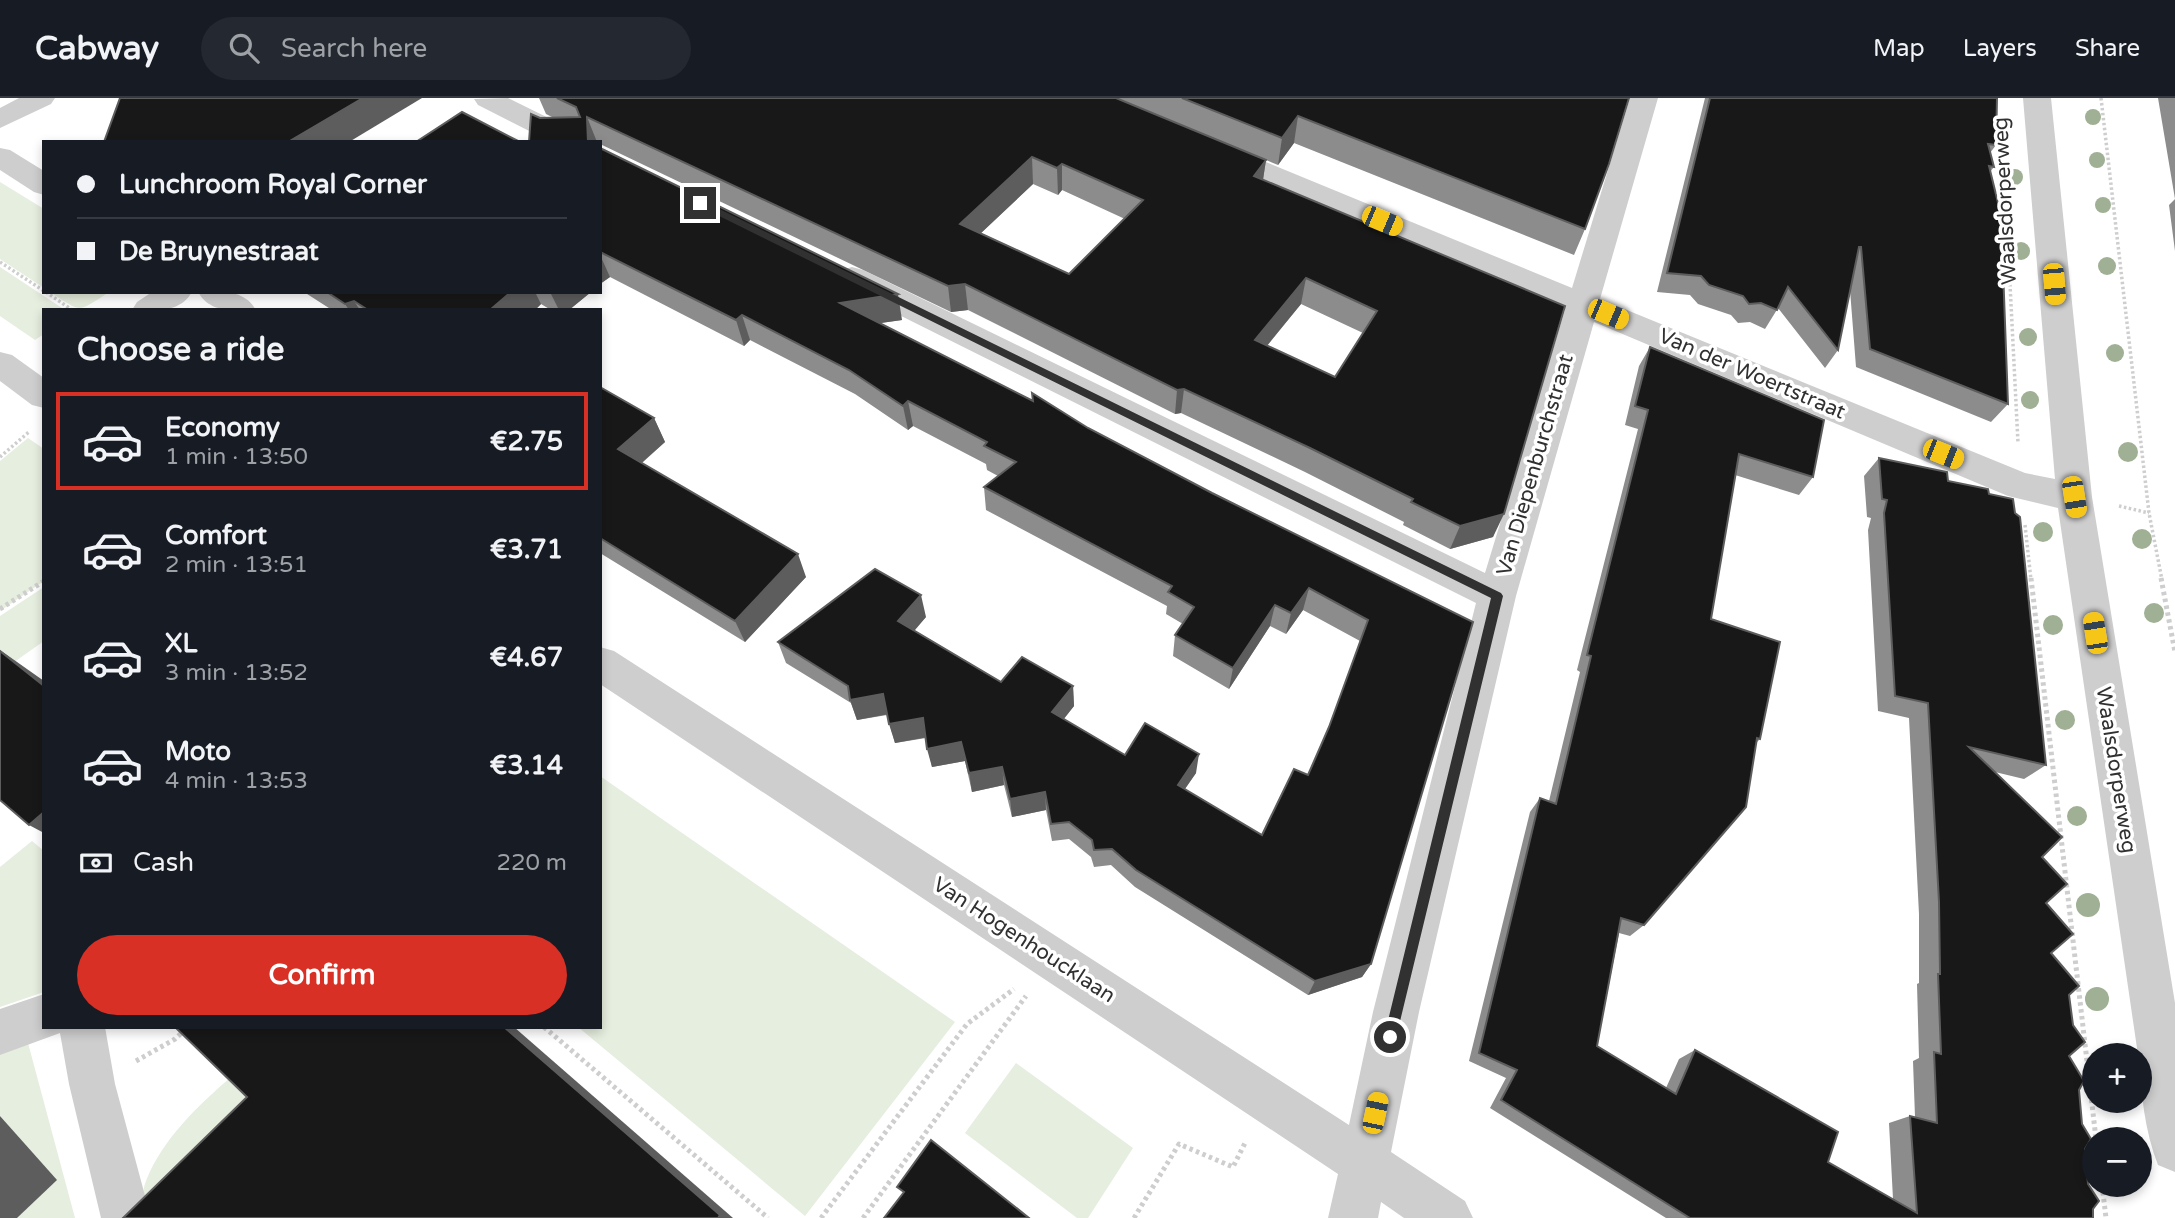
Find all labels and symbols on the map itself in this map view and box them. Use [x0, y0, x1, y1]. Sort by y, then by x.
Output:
street label: Waalsdorperweg [1988, 116, 2022, 286]
route end [684, 187, 716, 219]
car [1359, 203, 1406, 239]
car [2042, 262, 2067, 306]
car [1585, 296, 1632, 332]
street label: Van der Woertstraat [1655, 323, 1849, 425]
street label: Van Diepenburchstraat [1491, 351, 1579, 579]
car [1920, 436, 1967, 472]
car [2061, 475, 2088, 519]
car [2082, 611, 2109, 655]
street label: Waalsdorperweg [2090, 685, 2142, 855]
street label: Van Hogenhoucklaan [928, 872, 1120, 1008]
route start [1374, 1021, 1406, 1053]
car [1361, 1090, 1390, 1136]

